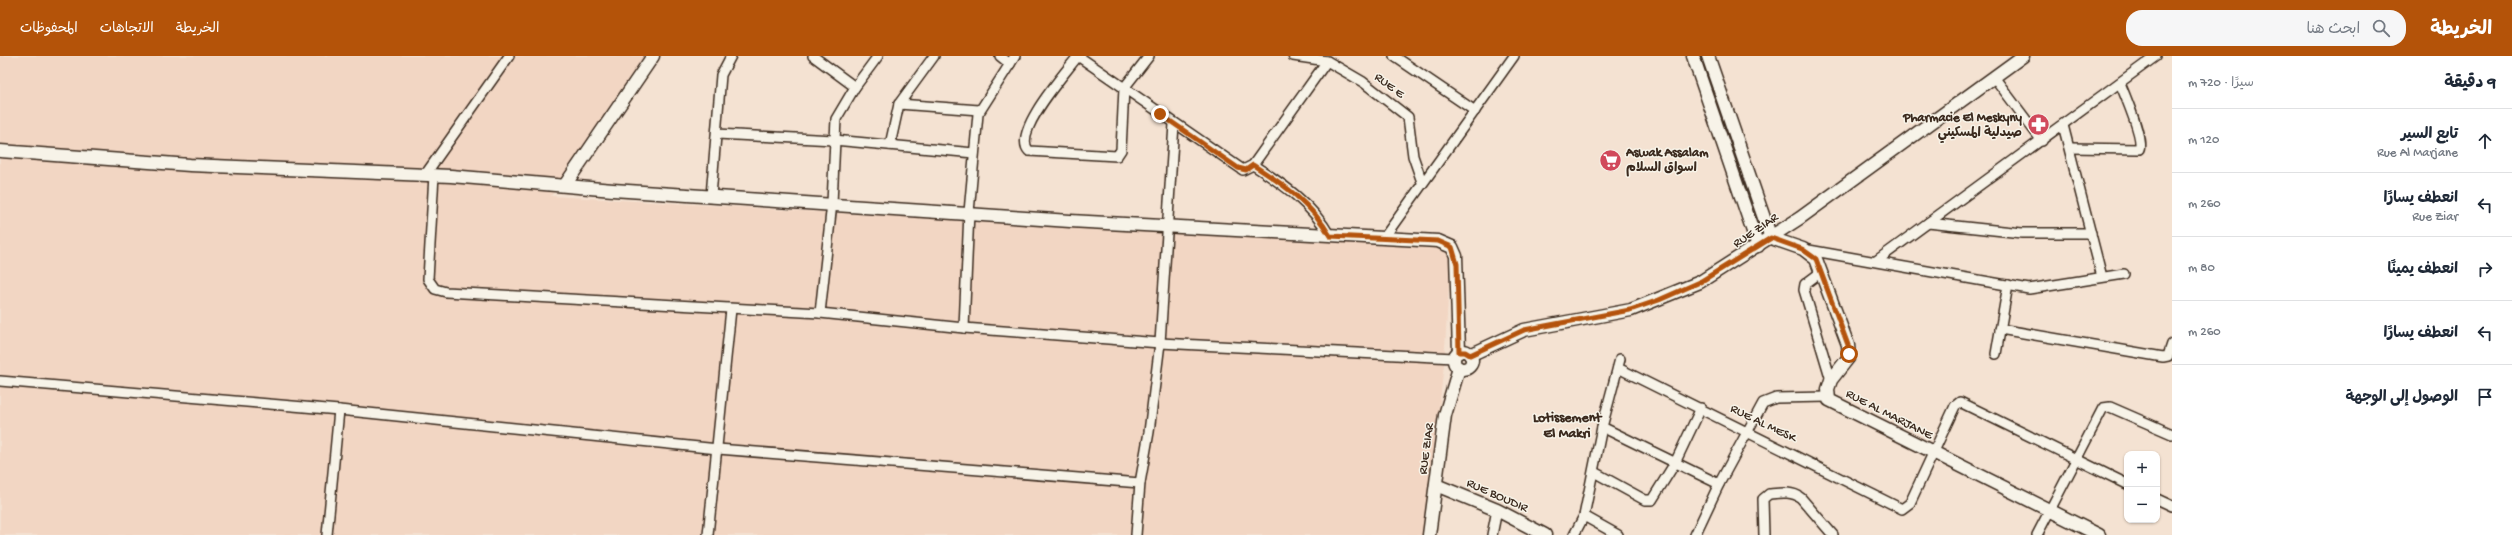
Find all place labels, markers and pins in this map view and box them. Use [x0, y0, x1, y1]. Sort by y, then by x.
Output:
place label: Pharmacie El Meskyny صيدلية المسكيني [1902, 111, 2023, 144]
pharmacy icon: Pharmacie El Meskyny صيدلية المسكيني [2025, 112, 2051, 138]
place label: Aswak Assalam اسواق السلام [1625, 146, 1709, 177]
supermarket icon: Aswak Assalam اسواق السلام [1598, 147, 1624, 173]

